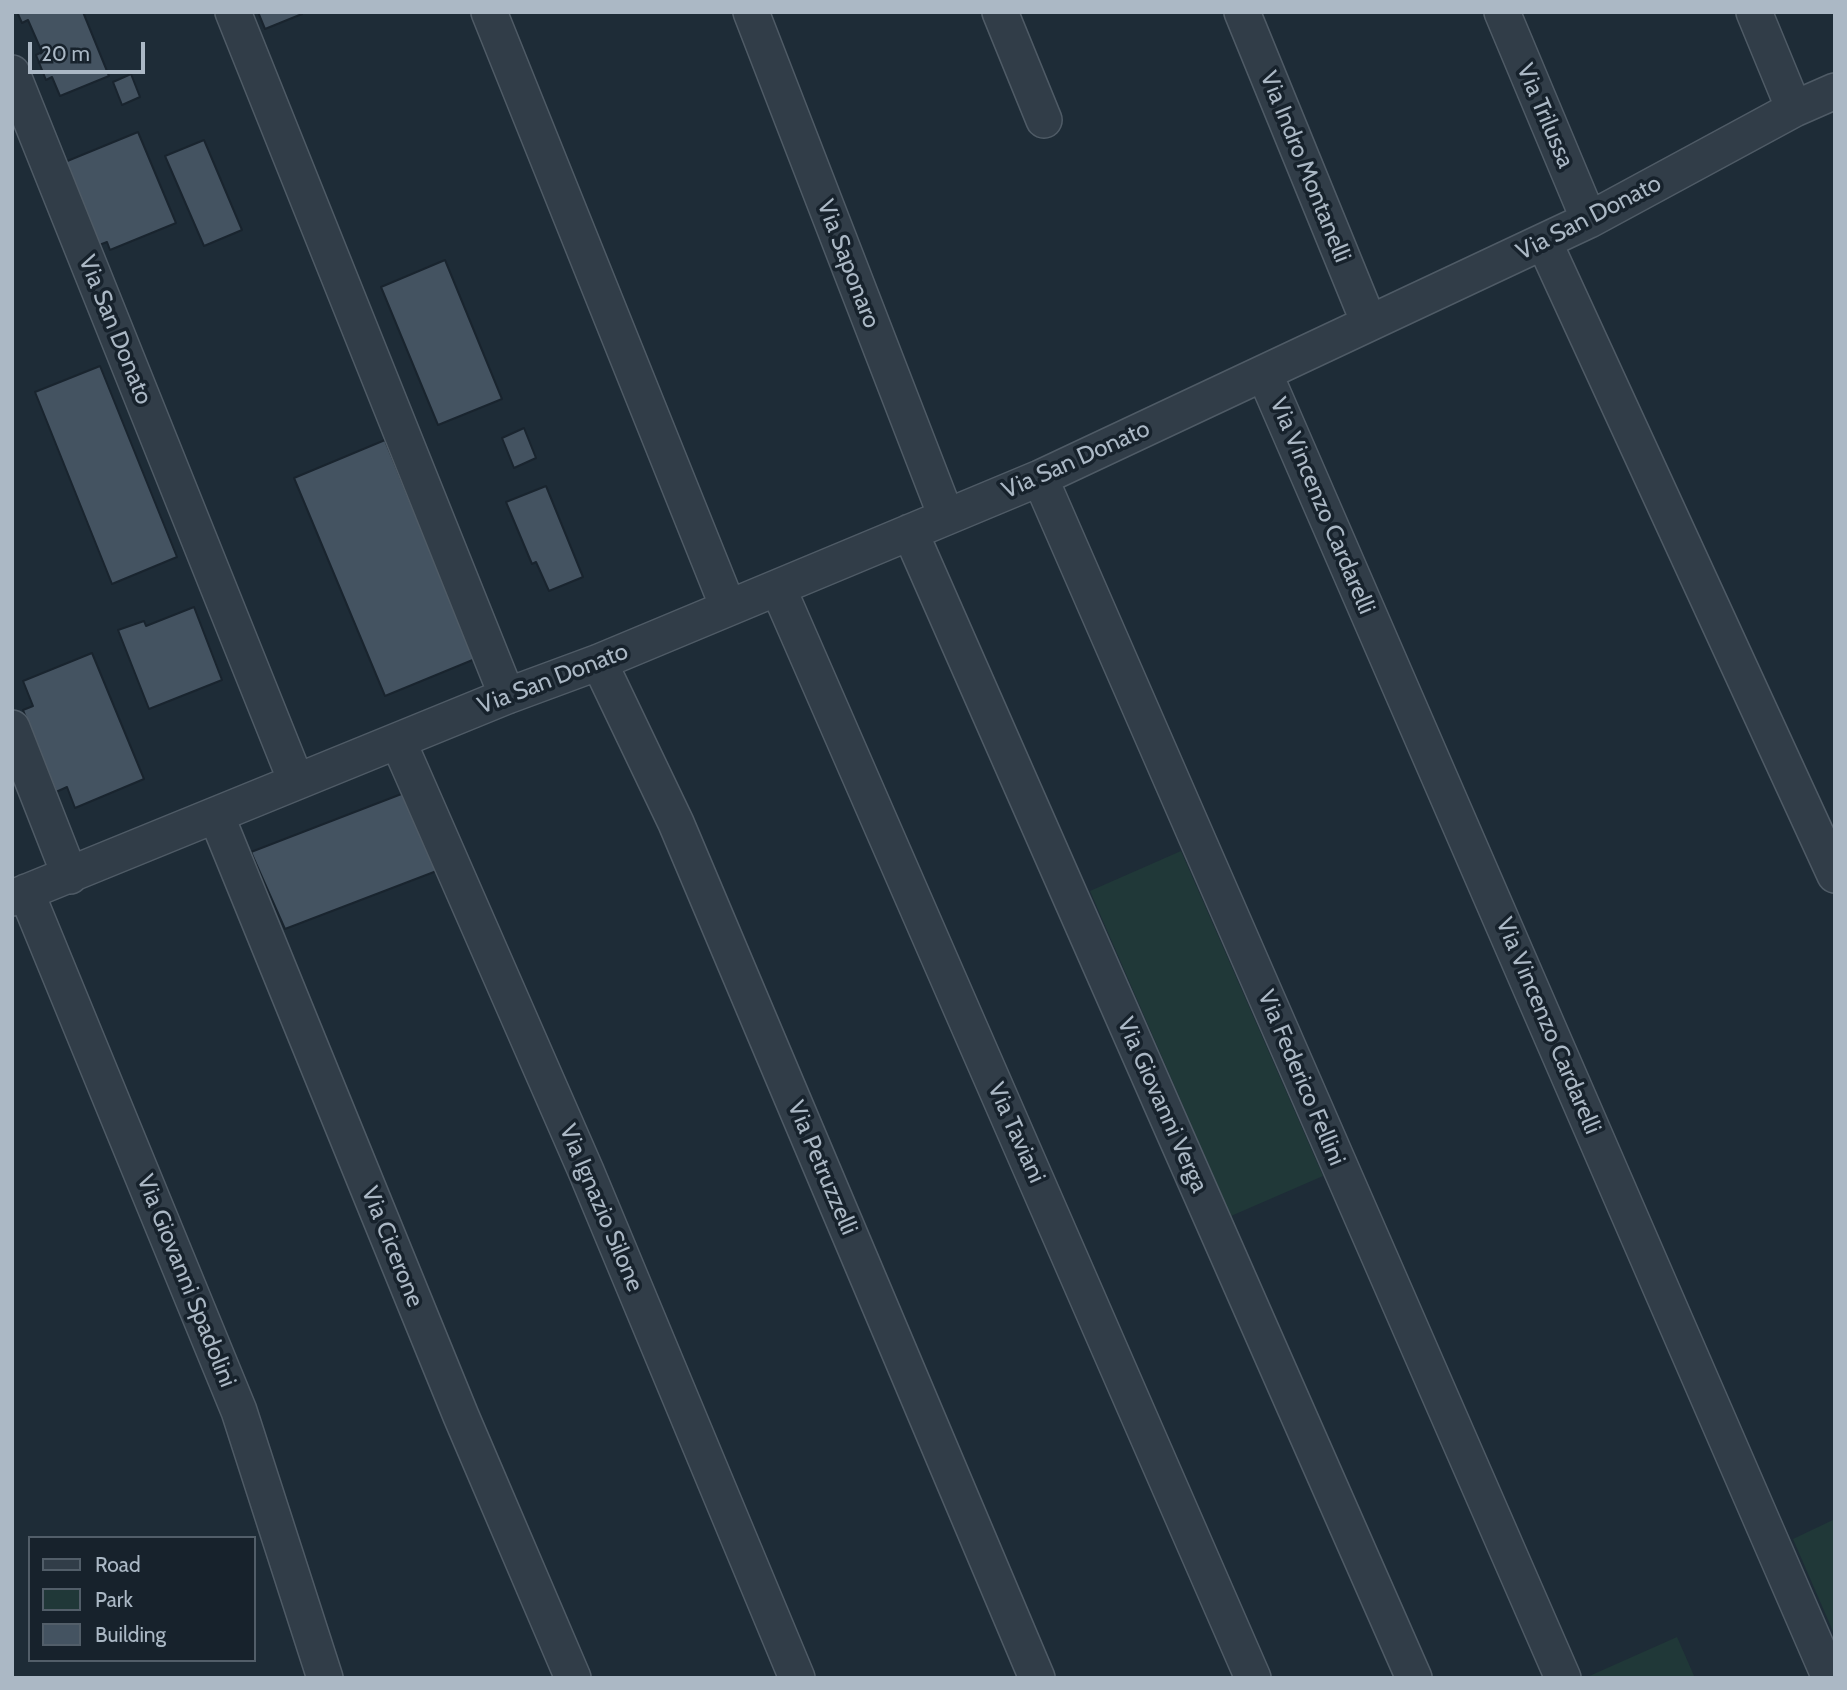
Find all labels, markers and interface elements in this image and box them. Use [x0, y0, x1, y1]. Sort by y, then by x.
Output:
scale bar [32, 28, 149, 72]
text: 20 m [41, 41, 90, 66]
street label: Via Trilussa [1510, 59, 1580, 173]
street label: Via Indro Montanelli [1254, 67, 1356, 267]
street label: Via San Donato [1512, 169, 1666, 267]
street label: Via Saponaro [810, 196, 886, 332]
street label: Via San Donato [72, 251, 158, 409]
street label: Via Vincenzo Cardarelli [1263, 393, 1381, 619]
street label: Via San Donato [998, 415, 1154, 505]
street label: Via San Donato [474, 637, 632, 721]
street label: Via Vincenzo Cardarelli [1489, 913, 1607, 1139]
street label: Via Federico Fellini [1251, 986, 1351, 1170]
street label: Via Giovanni Verga [1110, 1013, 1214, 1197]
street label: Via Taviani [981, 1078, 1051, 1188]
street label: Via Petruzzelli [781, 1097, 863, 1239]
street label: Via Ignazio Silone [553, 1120, 649, 1296]
street label: Via Giovanni Spadolini [130, 1170, 242, 1392]
street label: Via Cicerone [355, 1182, 429, 1312]
legend [28, 1536, 256, 1662]
text: Road [95, 1552, 141, 1577]
text: Park [95, 1587, 133, 1612]
text: Building [95, 1622, 166, 1647]

